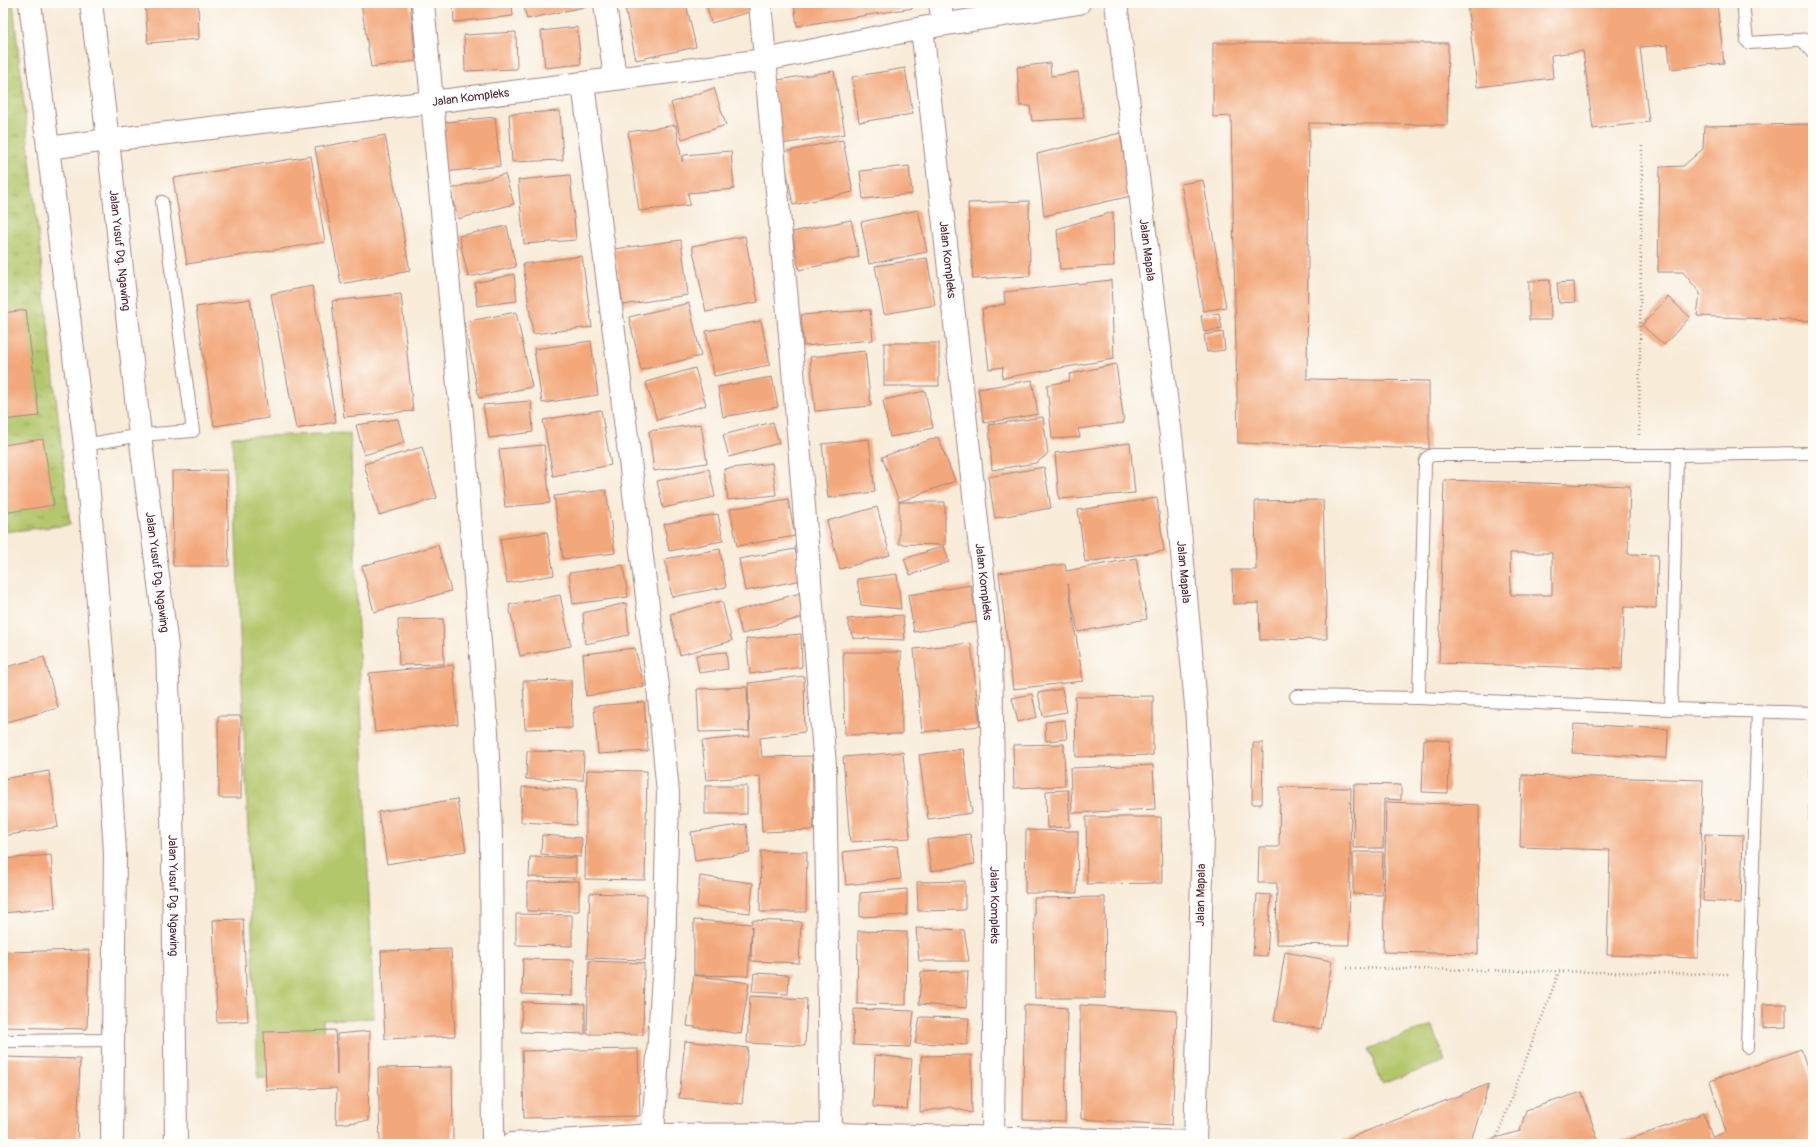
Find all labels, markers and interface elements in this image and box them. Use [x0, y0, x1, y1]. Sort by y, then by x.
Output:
street label: Jalan Kompleks [431, 85, 511, 109]
street label: Jalan Yusuf Dg. Ngawing [106, 189, 134, 312]
street label: Jalan Mapala [1136, 218, 1159, 283]
street label: Jalan Kompleks [936, 220, 960, 300]
street label: Jalan Yusuf Dg. Ngawing [142, 511, 173, 633]
street label: Jalan Mapala [1173, 540, 1194, 604]
street label: Jalan Kompleks [972, 542, 996, 622]
street label: Jalan Yusuf Dg. Ngawing [165, 834, 182, 956]
street label: Jalan Mapala [1193, 863, 1209, 926]
street label: Jalan Kompleks [987, 866, 1003, 945]

